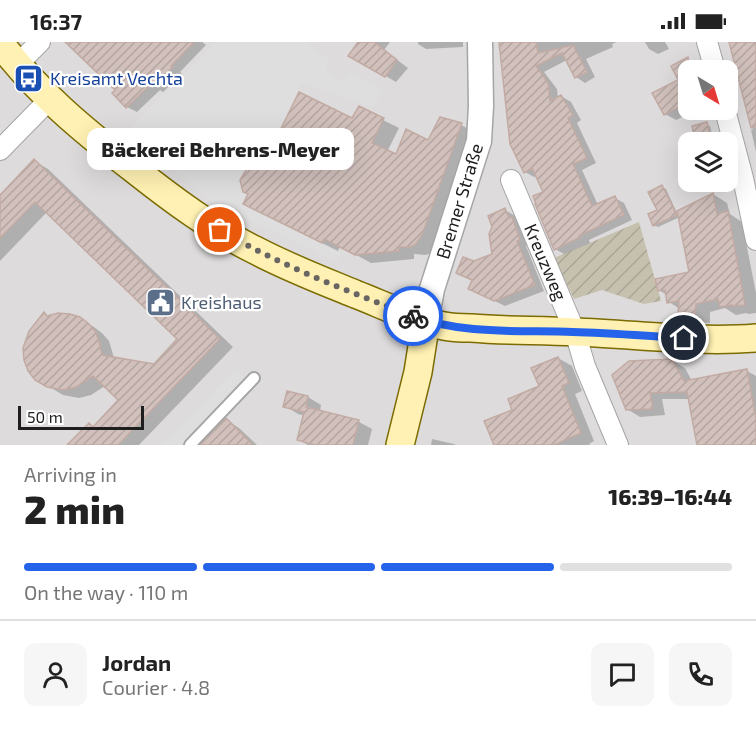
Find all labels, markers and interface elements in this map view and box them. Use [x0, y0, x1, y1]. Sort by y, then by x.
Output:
text: 16:37 [30, 8, 82, 34]
north arrow [678, 60, 738, 120]
map controls [678, 60, 738, 192]
bus stop icon: Kreisamt Vechta [13, 62, 45, 94]
place label: Kreisamt Vechta [50, 67, 183, 89]
callout: Bäckerei Behrens-Meyer [86, 128, 354, 170]
button: layers [678, 132, 738, 192]
text: Bäckerei Behrens-Meyer [101, 137, 340, 161]
street label: Bremer Straße [431, 140, 487, 262]
pin [194, 204, 245, 255]
icon: bag [203, 213, 236, 246]
street label: Kreuzweg [520, 220, 572, 304]
public building icon: Kreishaus [144, 286, 176, 318]
courier [383, 286, 443, 346]
place label: Kreishaus [181, 291, 262, 313]
icon: bike [397, 300, 430, 333]
pin [658, 312, 709, 363]
icon: home [667, 321, 700, 354]
scale bar [18, 403, 144, 430]
text: 50 m [27, 407, 63, 426]
text: Arriving in [24, 462, 117, 486]
text: 16:39–16:44 [608, 483, 732, 509]
text: 2 min [24, 485, 125, 532]
text: On the way · 110 m [24, 580, 188, 604]
button: person [24, 643, 87, 706]
button: chat [591, 643, 654, 706]
button: phone [669, 643, 732, 706]
text: Jordan [102, 649, 171, 675]
text: Courier · 4.8 [102, 675, 210, 699]

